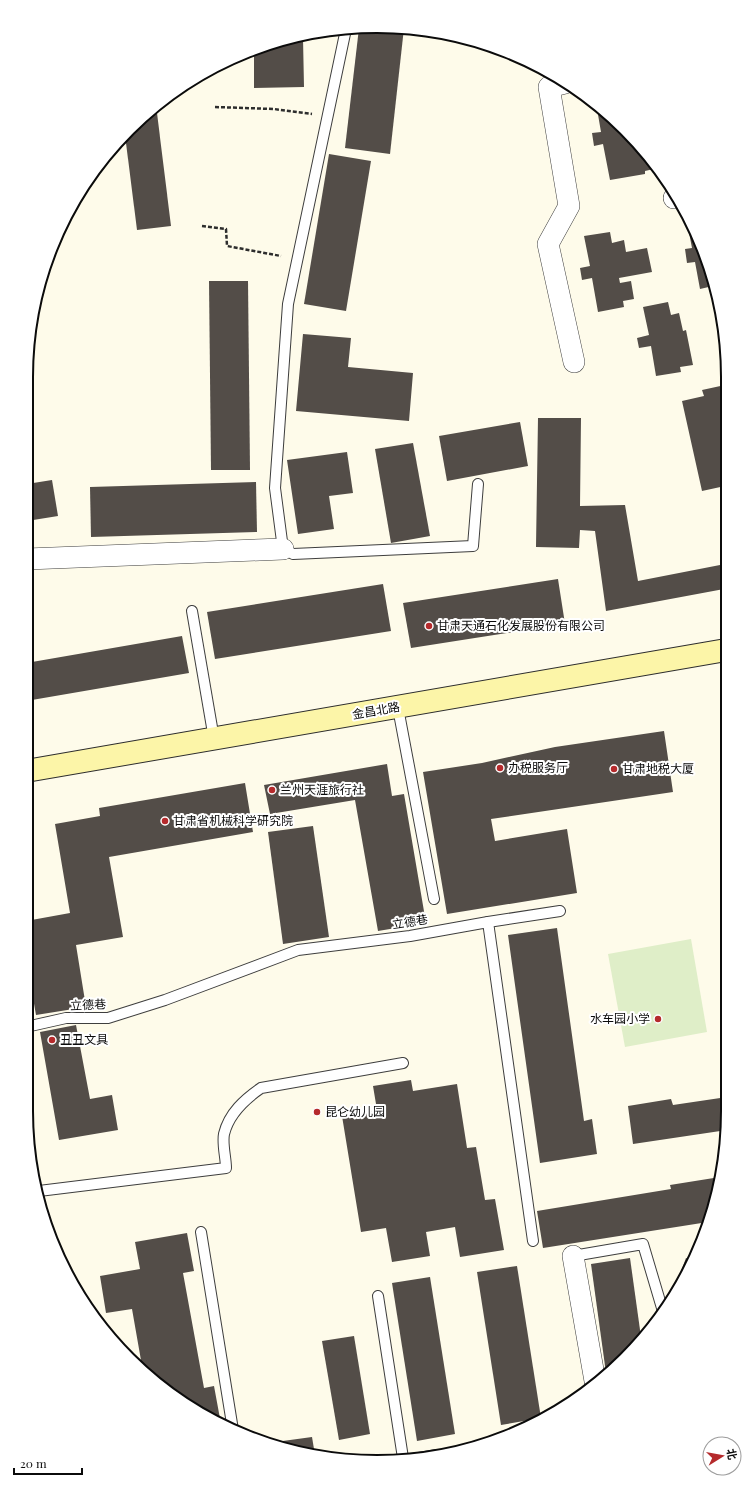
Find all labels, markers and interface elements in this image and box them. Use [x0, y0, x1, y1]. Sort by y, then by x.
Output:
place label: 甘肃天通石化发展股份有限公司 [437, 617, 605, 633]
marker: 甘肃天通石化发展股份有限公司 [424, 621, 434, 631]
street label: 金昌北路 [351, 698, 401, 722]
place label: 办税服务厅 [508, 759, 568, 775]
place label: 甘肃地税大厦 [622, 760, 694, 776]
marker: 办税服务厅 [495, 763, 505, 773]
marker: 甘肃地税大厦 [609, 764, 619, 774]
place label: 兰州天涯旅行社 [280, 781, 364, 797]
marker: 兰州天涯旅行社 [267, 785, 277, 795]
place label: 甘肃省机械科学研究院 [173, 812, 293, 828]
marker: 甘肃省机械科学研究院 [160, 816, 170, 826]
street label: 立德巷 [391, 910, 429, 932]
street label: 立德巷 [70, 995, 106, 1013]
place label: 水车园小学 [590, 1010, 650, 1026]
marker: 水车园小学 [653, 1014, 663, 1024]
place label: 丑丑文具 [60, 1031, 108, 1047]
marker: 丑丑文具 [47, 1035, 57, 1045]
place label: 昆仑幼儿园 [325, 1103, 385, 1119]
marker: 昆仑幼儿园 [312, 1107, 322, 1117]
north arrow [702, 1436, 742, 1476]
text: 北 [724, 1447, 741, 1461]
scale bar [14, 1450, 82, 1476]
text: 20 m [20, 1455, 47, 1471]

